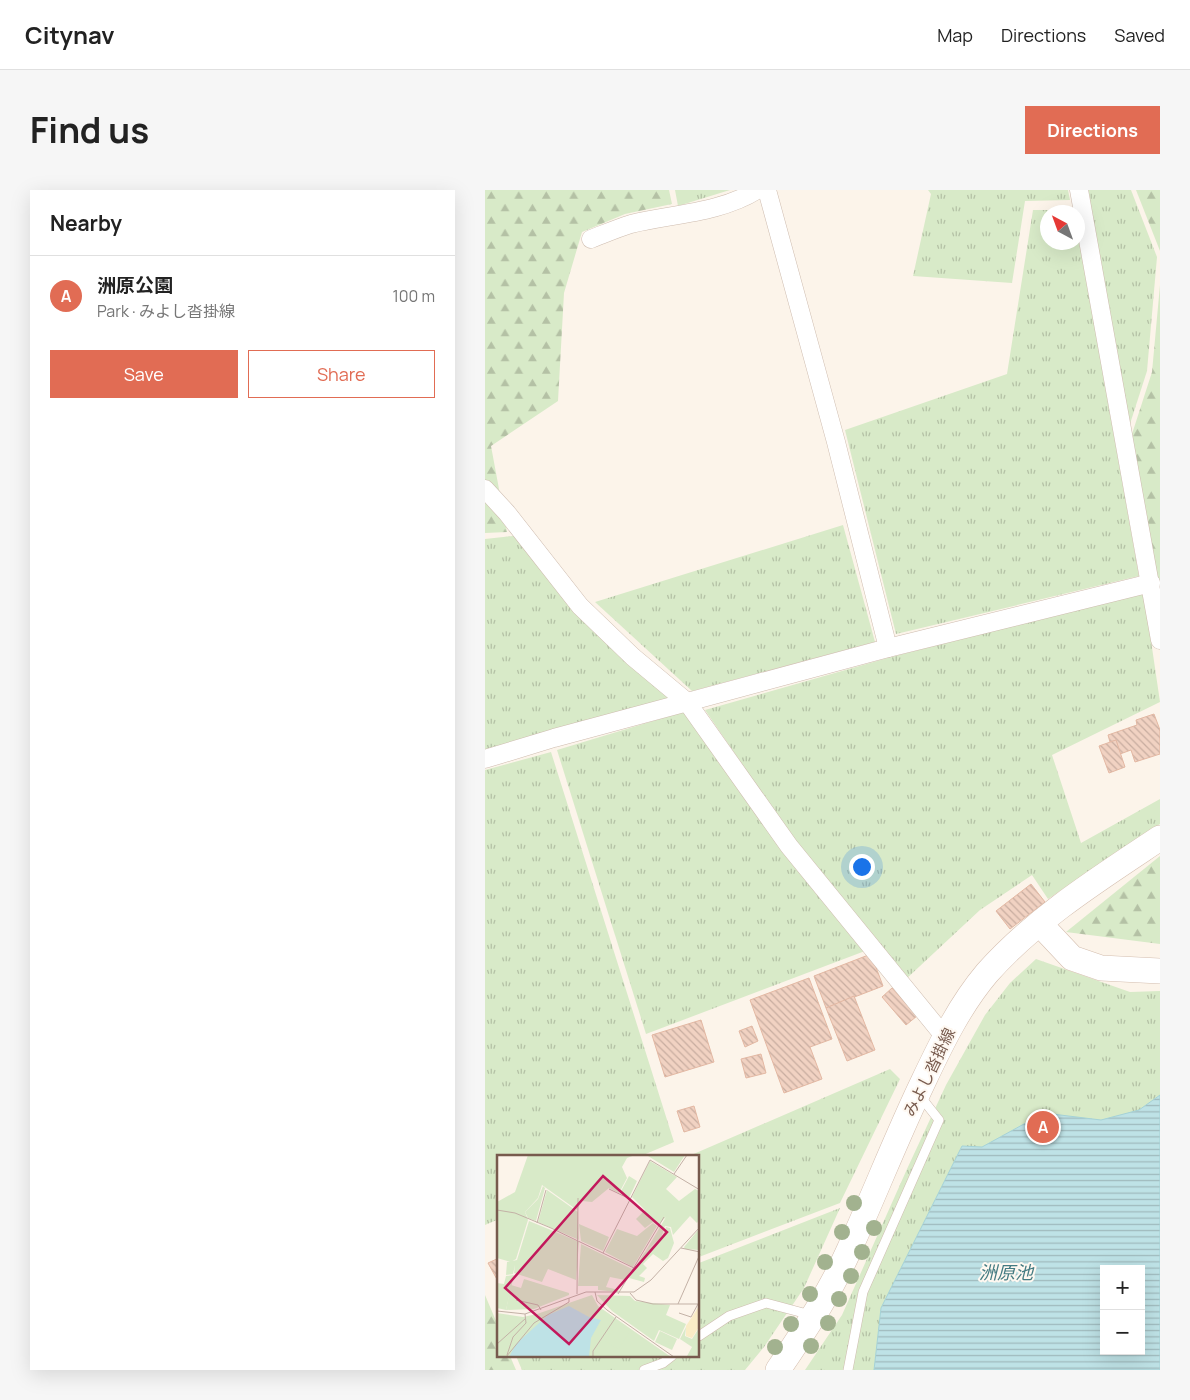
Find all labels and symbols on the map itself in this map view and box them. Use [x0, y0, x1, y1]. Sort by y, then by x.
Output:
north arrow [1040, 205, 1085, 250]
your location [849, 854, 875, 880]
street label: みよし沓掛線 [898, 1024, 960, 1120]
pin: A [1027, 1108, 1059, 1146]
inset map [497, 1155, 700, 1358]
water label: 洲原池 [979, 1260, 1035, 1284]

